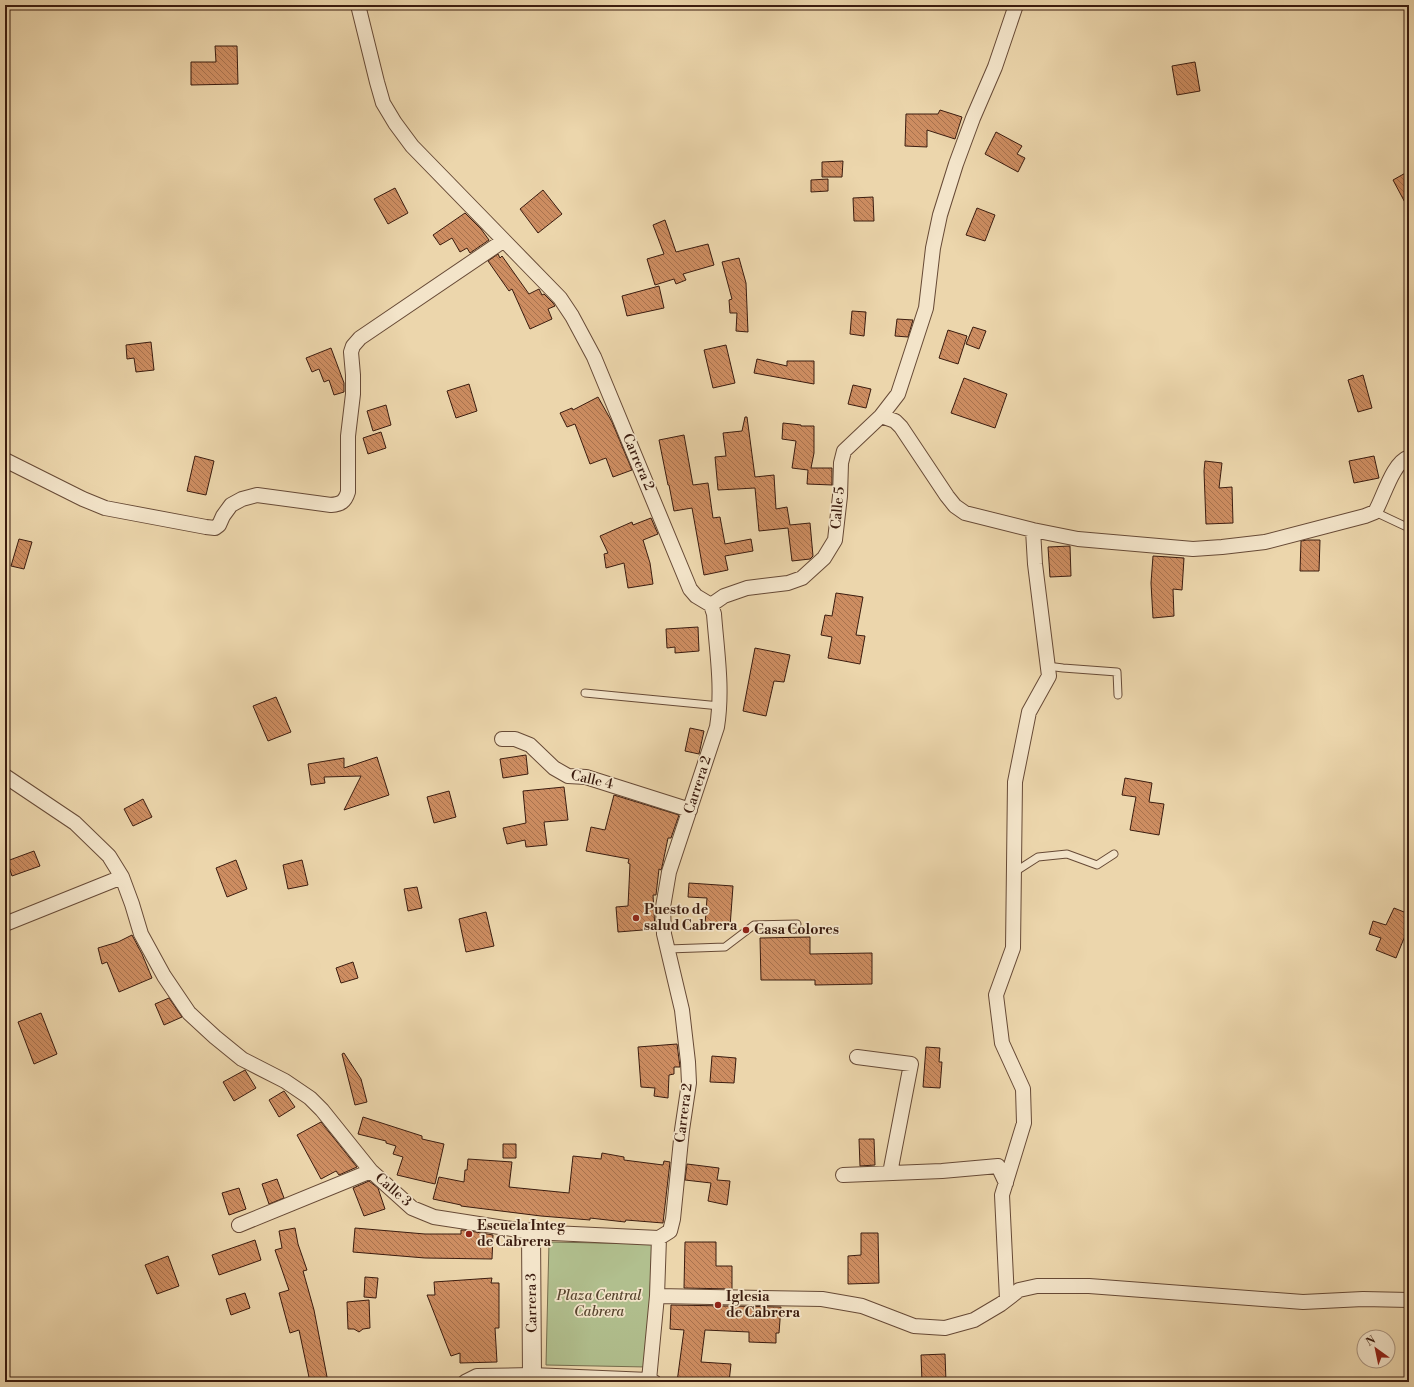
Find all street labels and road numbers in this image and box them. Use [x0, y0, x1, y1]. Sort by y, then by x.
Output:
street label: Carrera 2 [618, 431, 658, 493]
street label: Calle 5 [827, 486, 849, 530]
street label: Carrera 2 [680, 754, 716, 816]
street label: Calle 4 [569, 766, 615, 794]
street label: Carrera 2 [671, 1082, 697, 1144]
street label: Calle 3 [371, 1169, 415, 1211]
street label: Carrera 3 [522, 1273, 542, 1333]

